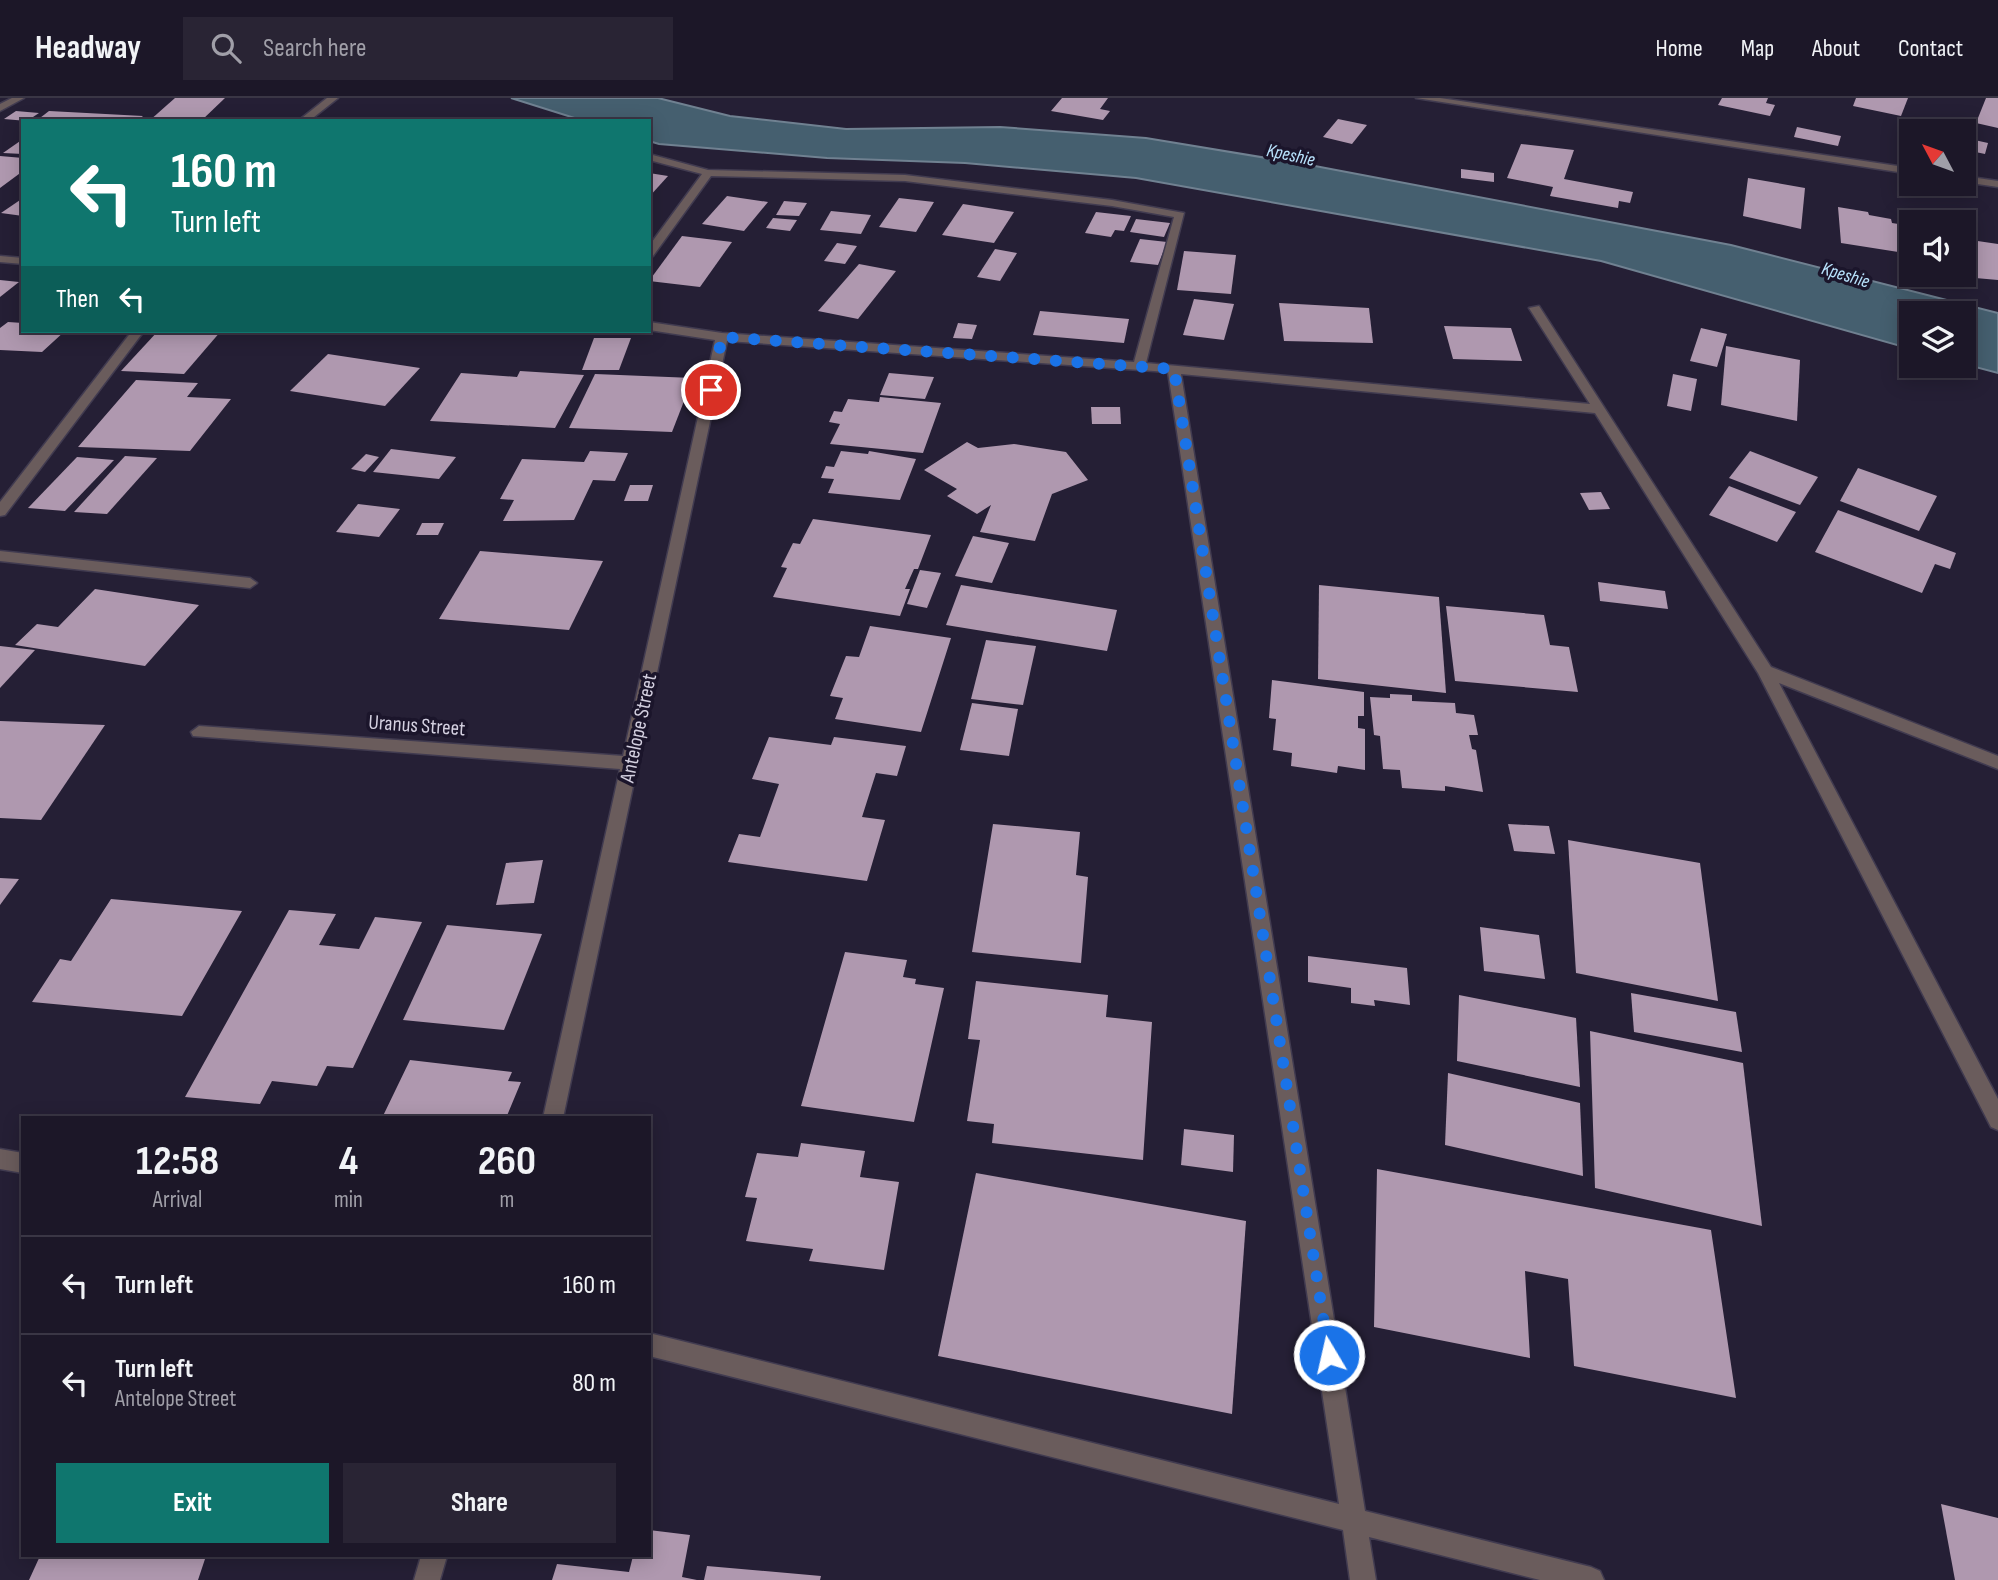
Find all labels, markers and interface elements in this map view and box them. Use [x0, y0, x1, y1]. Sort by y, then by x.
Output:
search box [183, 17, 673, 80]
text: Headway [35, 28, 141, 68]
icon: search [207, 29, 245, 67]
text: Search here [263, 33, 366, 64]
text: Home [1655, 34, 1703, 63]
text: Map [1741, 34, 1774, 63]
text: About [1812, 34, 1860, 63]
text: Contact [1898, 34, 1963, 63]
north arrow [1899, 119, 1976, 196]
map controls [1899, 119, 1976, 378]
water label: Kpeshie [1264, 139, 1318, 172]
text: 160 m [171, 143, 277, 202]
icon: left [56, 147, 147, 238]
text: Turn left [171, 203, 261, 242]
button: sound [1899, 210, 1976, 287]
water label: Kpeshie [1819, 257, 1873, 294]
icon: left [113, 280, 151, 318]
text: Then [56, 284, 99, 315]
button: layers [1899, 301, 1976, 378]
pin [681, 360, 741, 420]
icon: arrive [692, 371, 730, 409]
street label: Antelope Street [615, 671, 662, 786]
street label: Uranus Street [368, 710, 466, 741]
text: 12:58 [136, 1136, 219, 1187]
text: 4 [339, 1136, 358, 1187]
text: 260 [478, 1136, 536, 1187]
text: Arrival [153, 1186, 202, 1214]
text: min [334, 1186, 363, 1214]
text: m [500, 1186, 514, 1214]
icon: left [56, 1266, 94, 1304]
text: Turn left [115, 1270, 193, 1301]
text: 160 m [563, 1270, 616, 1301]
position arrow [1292, 1318, 1366, 1392]
text: Turn left [115, 1354, 193, 1385]
icon: left [56, 1364, 94, 1402]
text: 80 m [572, 1368, 616, 1399]
text: Antelope Street [115, 1385, 236, 1413]
button: Exit [56, 1463, 329, 1543]
button: Share [343, 1463, 616, 1543]

